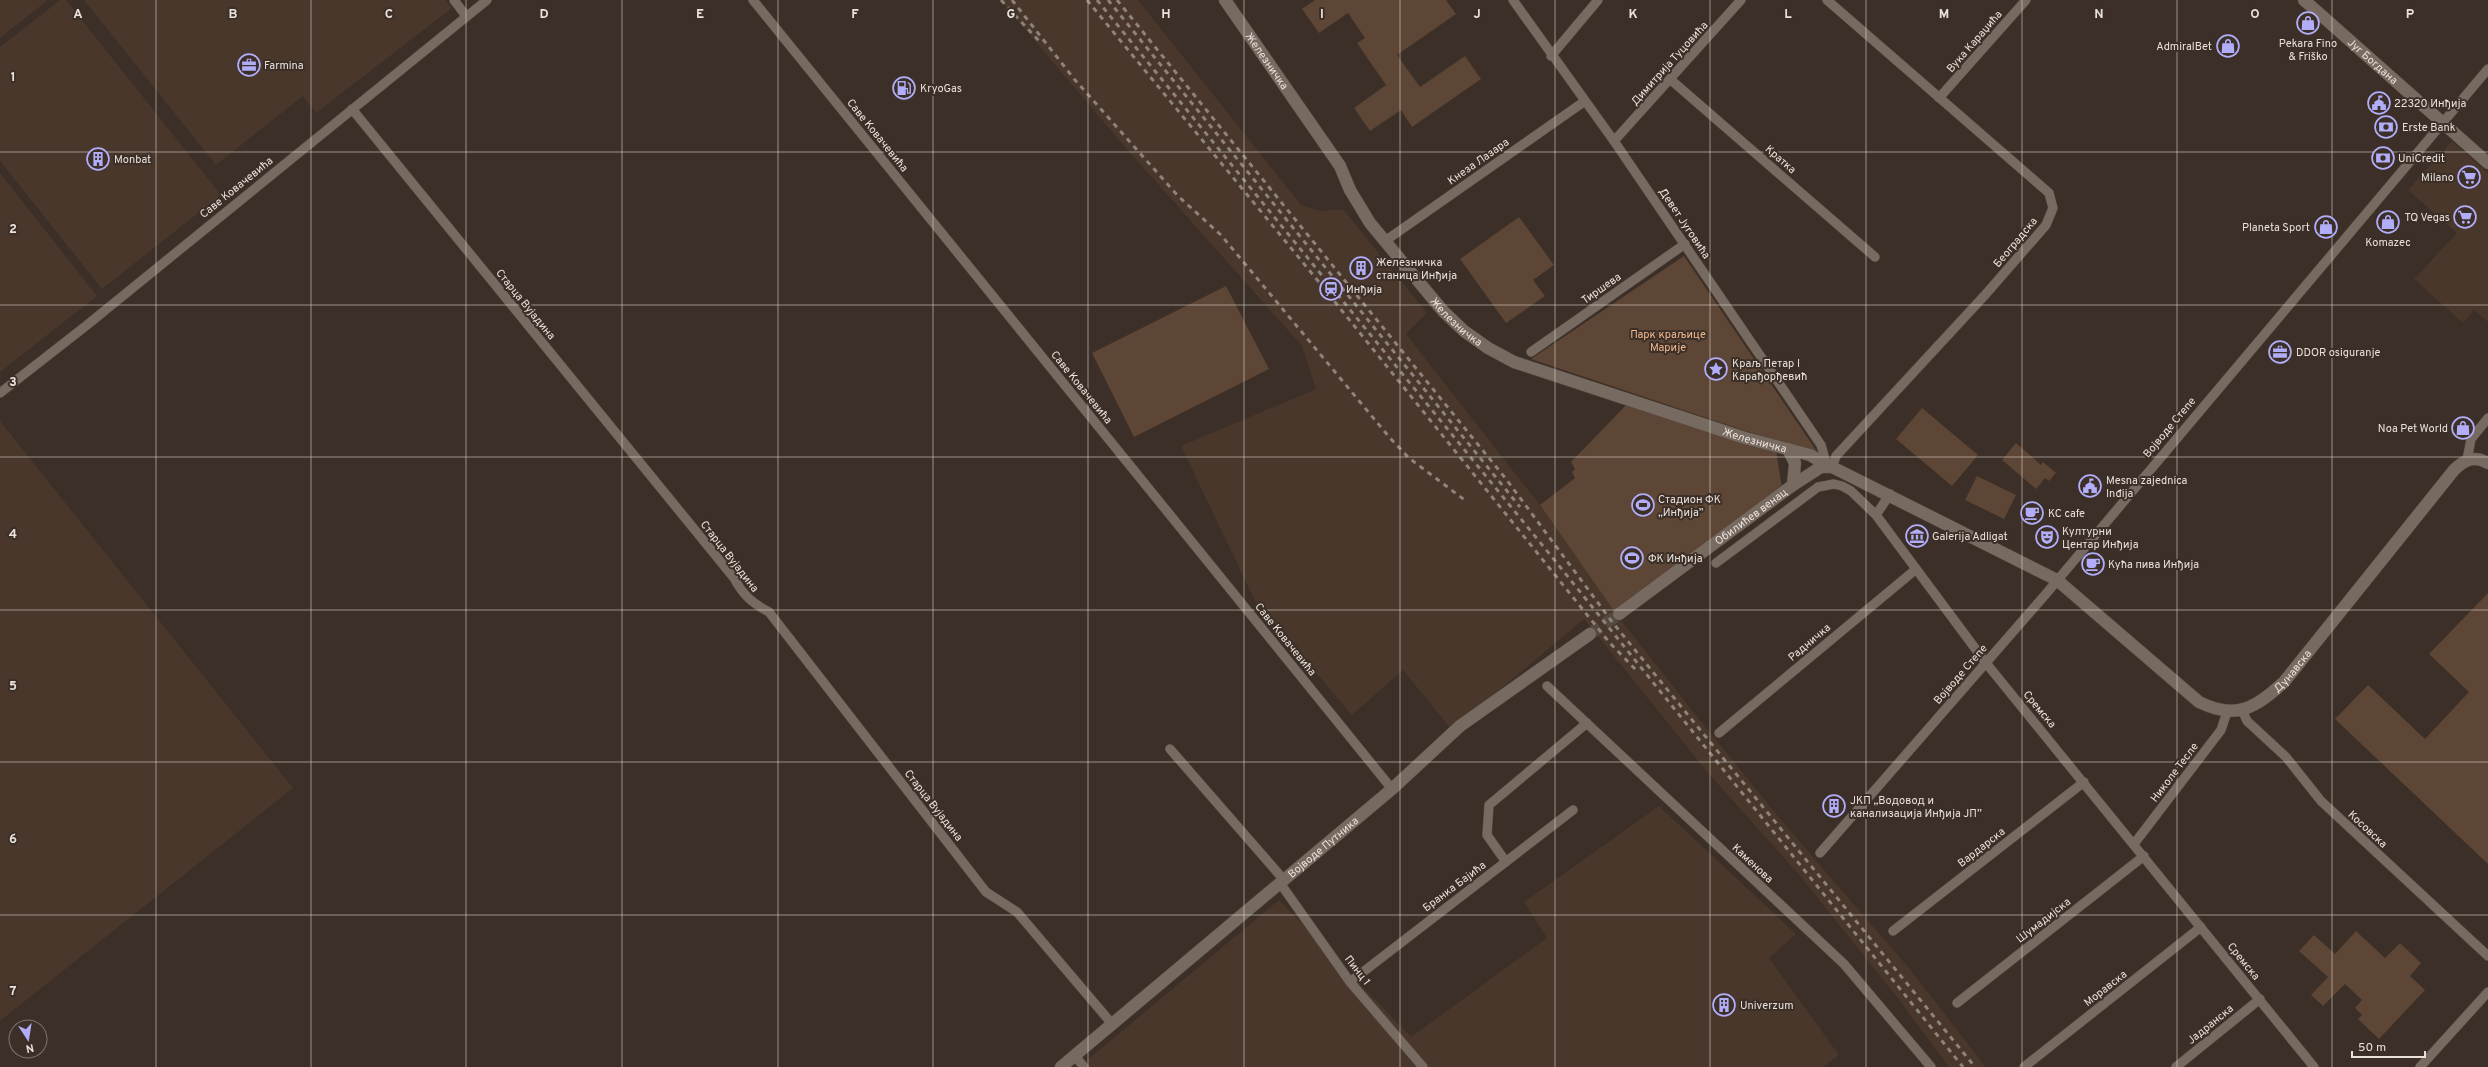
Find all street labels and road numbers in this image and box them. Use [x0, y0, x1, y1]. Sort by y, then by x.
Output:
street label: Вука Караџића [1944, 8, 2006, 76]
street label: Димитрија Туцовића [1628, 18, 1711, 109]
street label: Железничка [1242, 30, 1291, 93]
street label: Југ Богдана [2344, 36, 2401, 88]
street label: Саве Ковачевића [843, 96, 911, 175]
street label: Кнеза Лазара [1445, 135, 1512, 188]
street label: Кратка [1762, 142, 1799, 177]
street label: Саве Ковачевића [197, 154, 276, 222]
street label: Девет Југовића [1655, 185, 1713, 262]
street label: Београдска [1991, 214, 2041, 271]
street label: Старца Вујадина [492, 266, 558, 343]
street label: Тиршева [1579, 270, 1624, 308]
street label: Железничка [1427, 295, 1485, 350]
street label: Саве Ковачевића [1047, 348, 1115, 427]
street label: Војводе Степе [2140, 394, 2199, 461]
street label: Железничка [1721, 425, 1788, 457]
street label: Обилићев венац [1712, 486, 1790, 549]
street label: Старца Вујадина [697, 518, 762, 595]
street label: Саве Ковачевића [1251, 600, 1319, 679]
street label: Радничка [1785, 621, 1834, 665]
street label: Војводе Степе [1931, 642, 1991, 707]
street label: Дунавска [2271, 647, 2315, 696]
street label: Сремска [2020, 688, 2059, 731]
street label: Николе Тесле [2148, 740, 2202, 805]
street label: Старца Вујадина [901, 767, 966, 844]
street label: Косовска [2345, 808, 2390, 852]
street label: Војводе Путника [1285, 814, 1362, 882]
street label: Вардарска [1955, 825, 2008, 871]
street label: Каменова [1729, 841, 1776, 886]
street label: Бранка Бајића [1420, 858, 1489, 915]
street label: Шумадијска [2014, 895, 2074, 946]
street label: Сремска [2224, 940, 2263, 983]
street label: Пинц 1 [1341, 953, 1373, 988]
street label: Моравска [2081, 967, 2130, 1010]
street label: Јадранска [2185, 1002, 2237, 1048]

